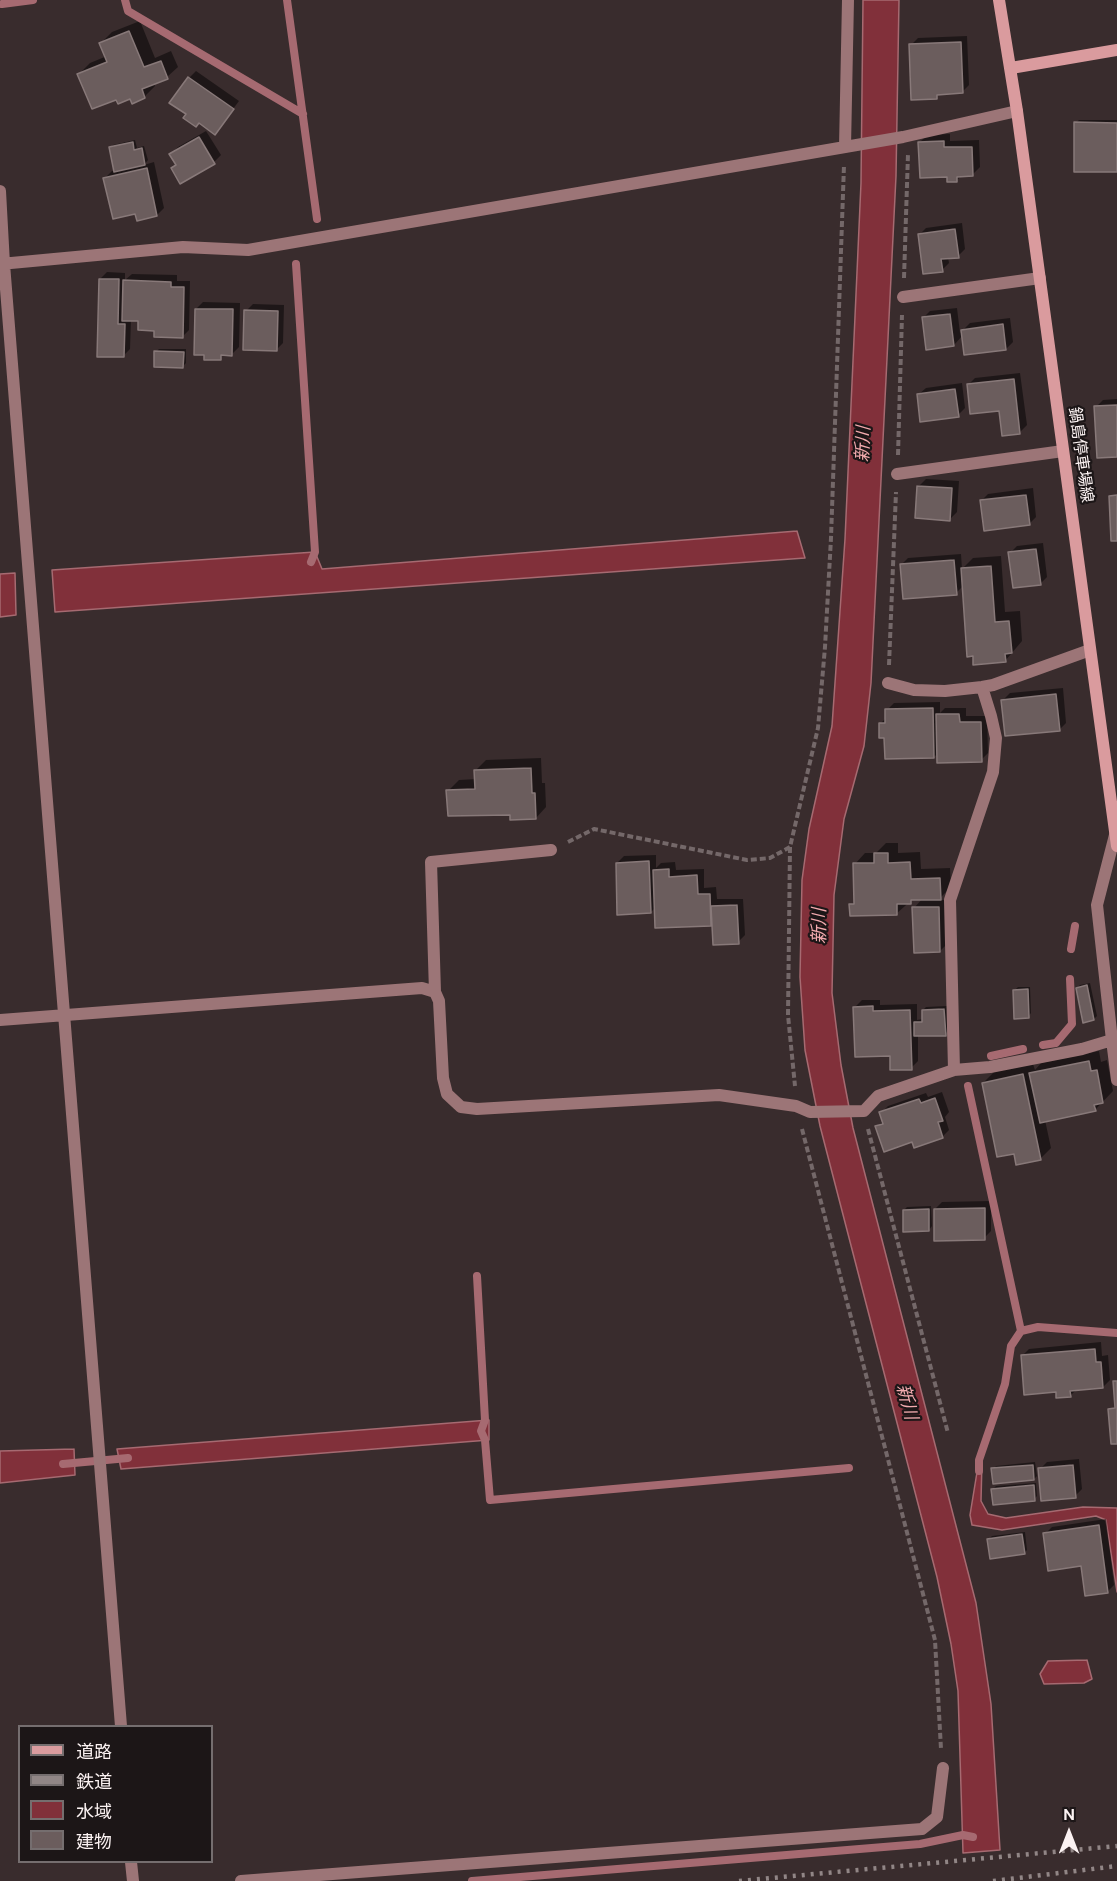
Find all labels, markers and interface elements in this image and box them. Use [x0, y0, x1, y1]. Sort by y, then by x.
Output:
street label: 鍋島停車場線 [1064, 406, 1096, 504]
water label: 新川 [853, 426, 875, 462]
water label: 新川 [809, 908, 831, 944]
water label: 新川 [891, 1382, 921, 1422]
legend [18, 1725, 213, 1863]
text: 道路 [76, 1740, 112, 1764]
text: 鉄道 [76, 1770, 112, 1794]
text: 水域 [76, 1800, 112, 1824]
north arrow [1039, 1803, 1099, 1863]
text: N [1063, 1804, 1075, 1825]
text: 建物 [76, 1830, 112, 1854]

